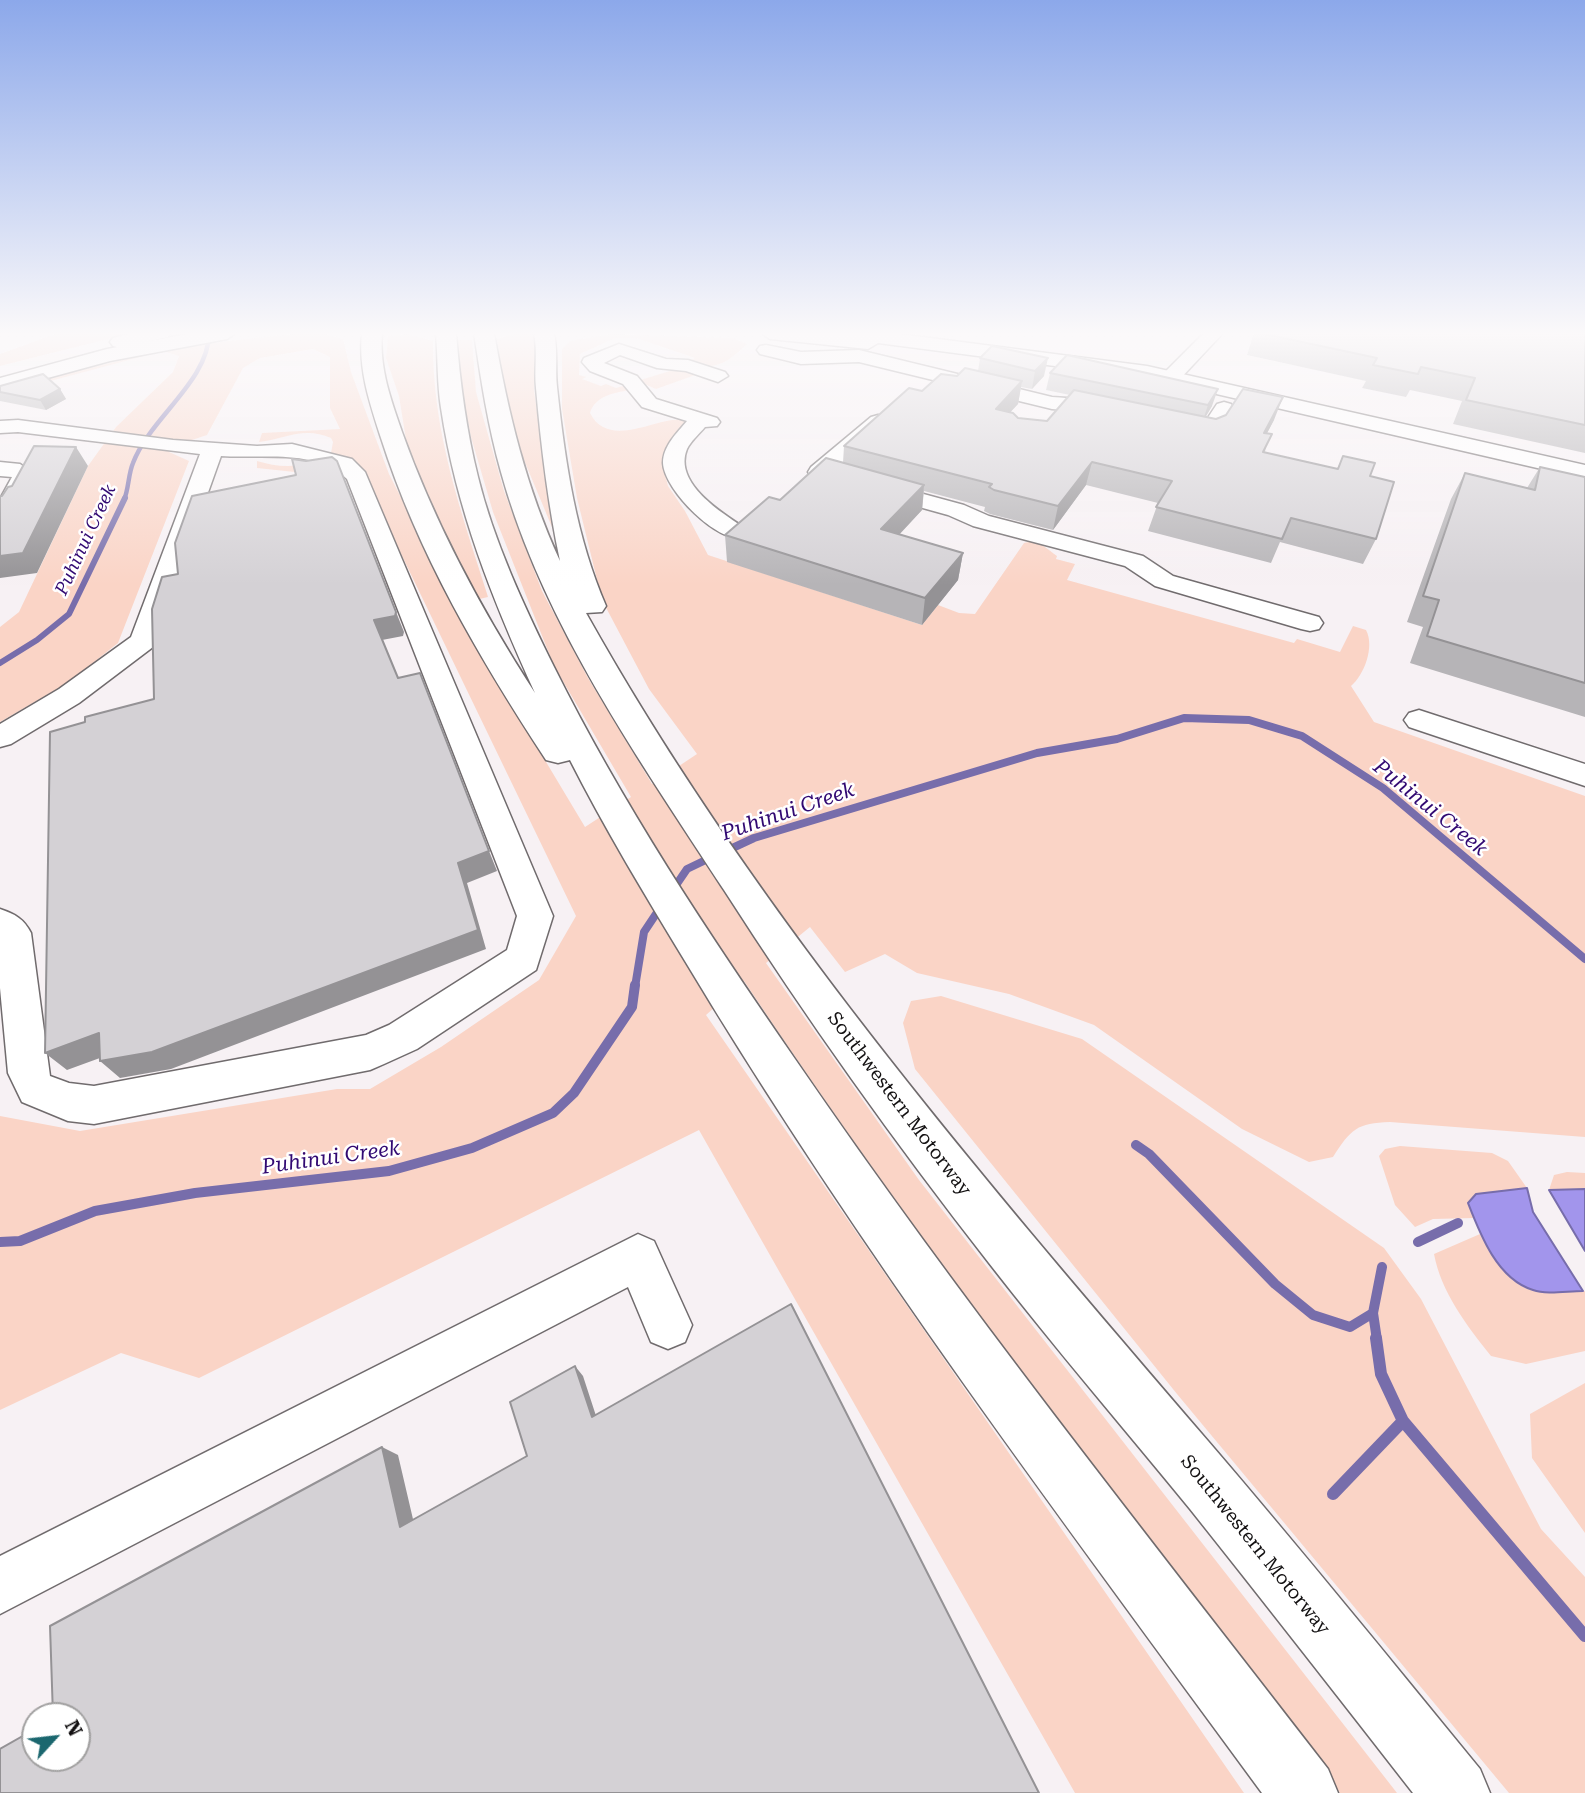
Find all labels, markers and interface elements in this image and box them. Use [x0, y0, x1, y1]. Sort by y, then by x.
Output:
water label: Puhinui Creek [51, 481, 121, 599]
water label: Puhinui Creek [1368, 754, 1492, 862]
water label: Puhinui Creek [718, 777, 858, 847]
street label: Southwestern Motorway [822, 1007, 976, 1201]
water label: Puhinui Creek [260, 1136, 402, 1180]
street label: Southwestern Motorway [1175, 1451, 1335, 1639]
north arrow [21, 1702, 91, 1772]
text: N [60, 1716, 87, 1740]

